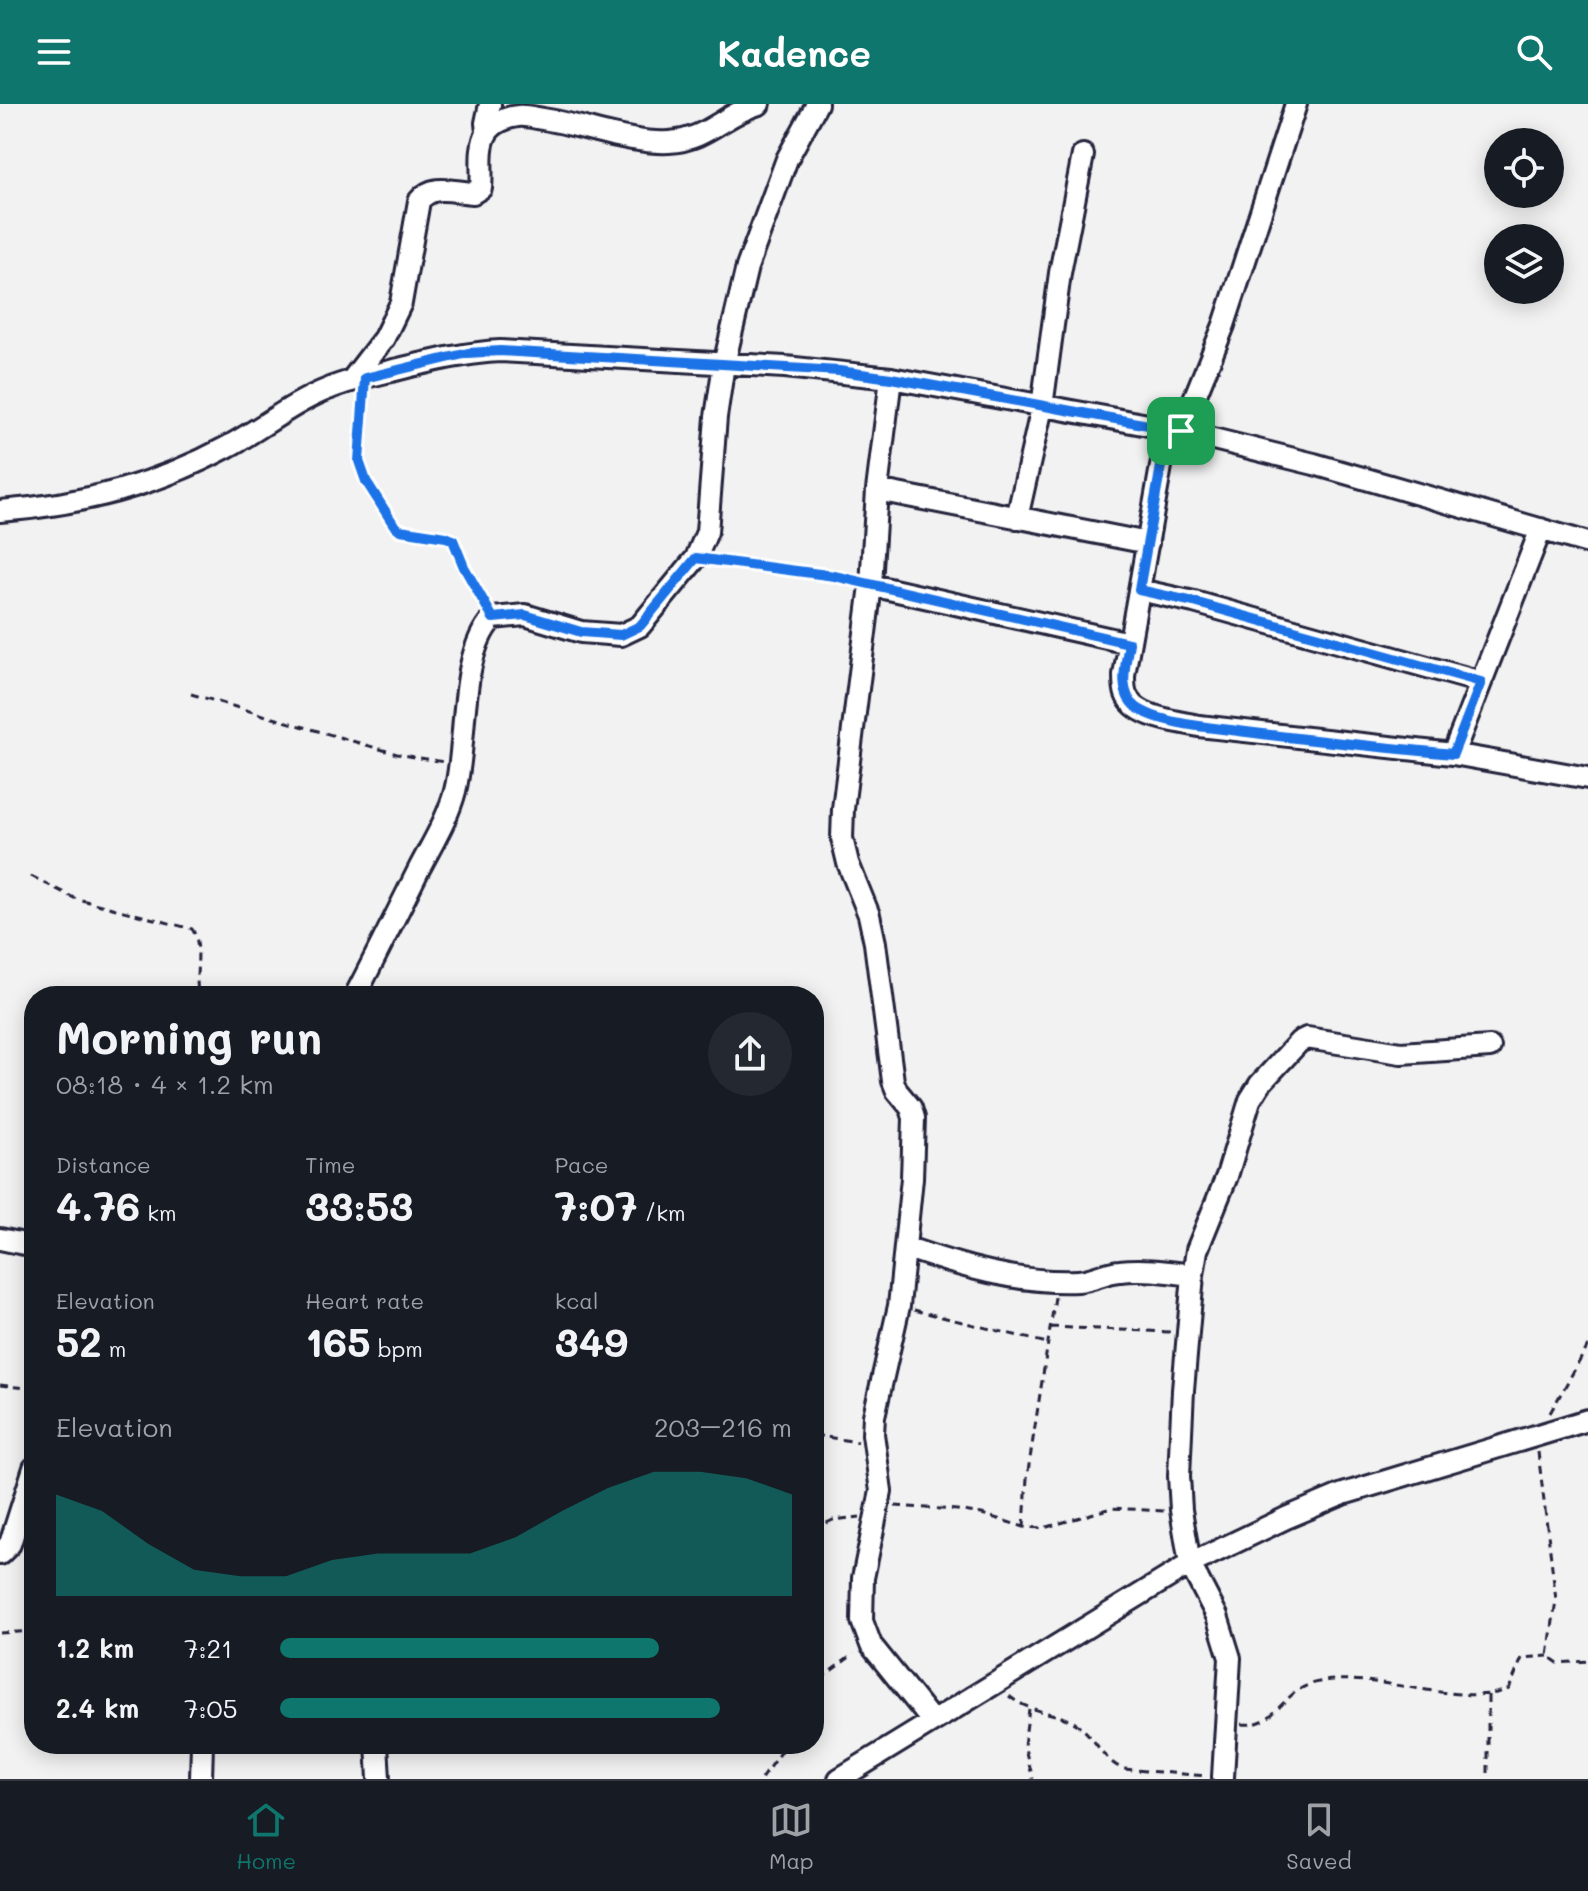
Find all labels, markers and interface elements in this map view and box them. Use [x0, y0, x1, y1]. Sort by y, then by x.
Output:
text: Kadence [717, 29, 871, 76]
icon: menu [32, 30, 76, 74]
icon: search [1512, 30, 1556, 74]
map controls [1484, 128, 1564, 304]
button: locate [1484, 128, 1564, 208]
button: layers [1484, 224, 1564, 304]
pin [1147, 397, 1215, 465]
icon: arrive [1159, 409, 1203, 453]
text: Morning run [56, 1008, 322, 1065]
button: share [708, 1012, 792, 1096]
text: 08:18 · 4 × 1.2 km [56, 1067, 274, 1101]
text: Distance [56, 1150, 151, 1179]
text: Time [305, 1150, 355, 1179]
text: Pace [555, 1150, 608, 1179]
text: 4.76 [56, 1179, 140, 1231]
text: 33:53 [305, 1179, 413, 1231]
text: 7:07 [555, 1179, 638, 1231]
text: km [140, 1198, 176, 1227]
text: /km [638, 1198, 685, 1227]
text: Elevation [56, 1286, 155, 1315]
text: Heart rate [305, 1286, 424, 1315]
text: kcal [555, 1286, 599, 1315]
text: 52 [56, 1315, 102, 1367]
text: 165 [305, 1315, 371, 1367]
text: 349 [555, 1315, 628, 1367]
text: m [102, 1334, 126, 1363]
text: bpm [371, 1334, 423, 1363]
text: Elevation [56, 1410, 173, 1444]
text: 203–216 m [654, 1410, 792, 1444]
text: 1.2 km [56, 1631, 134, 1665]
text: 7:21 [184, 1631, 233, 1665]
text: 2.4 km [56, 1691, 139, 1725]
text: 7:05 [184, 1691, 238, 1725]
tab: Home [236, 1798, 296, 1875]
tab: Map [769, 1798, 814, 1875]
tab: Saved [1286, 1798, 1352, 1875]

